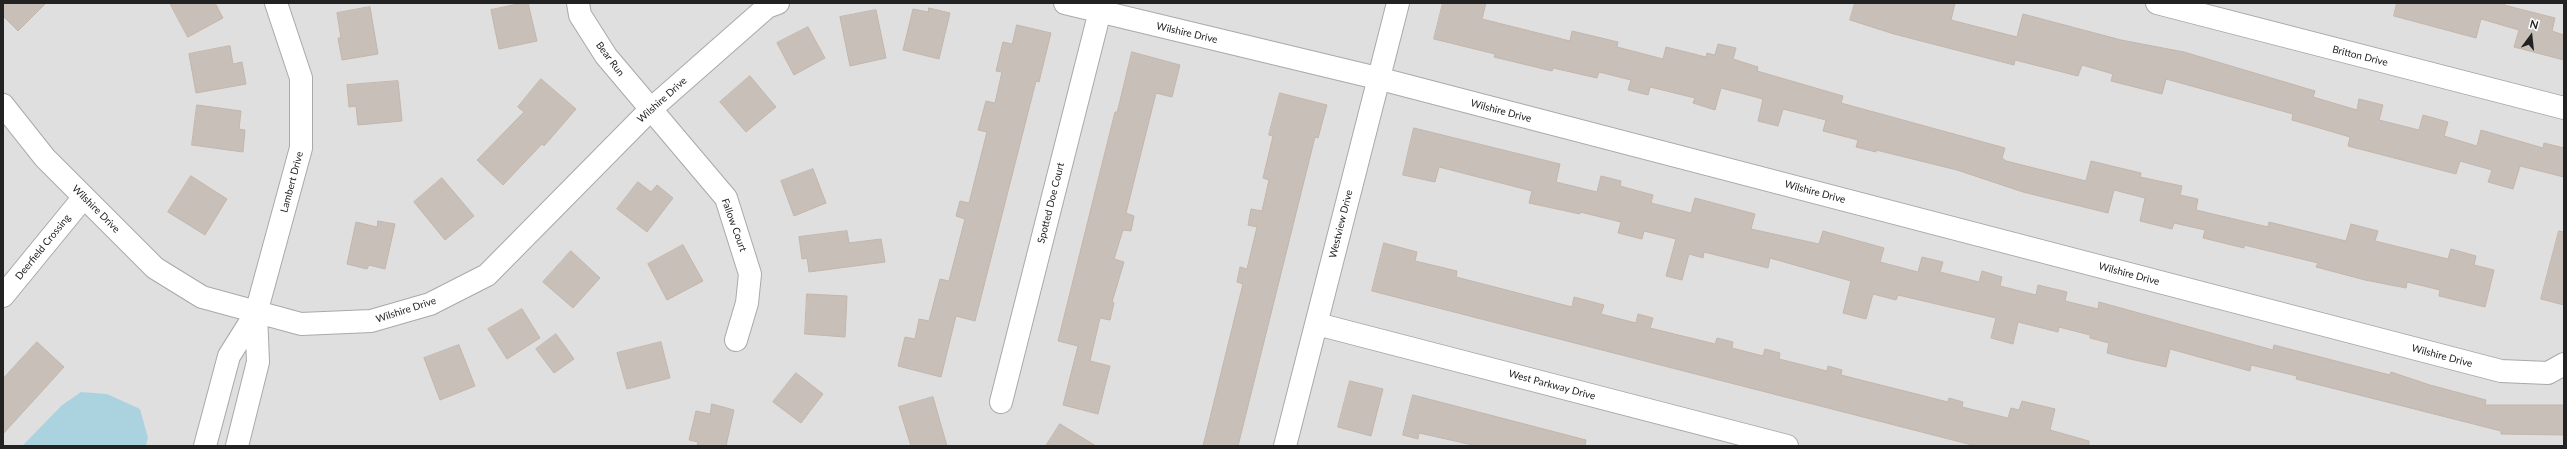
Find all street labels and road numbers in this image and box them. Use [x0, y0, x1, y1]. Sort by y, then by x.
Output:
street label: Wilshire Drive [1155, 20, 1219, 46]
street label: Bear Run [593, 39, 627, 79]
street label: Britton Drive [2331, 43, 2389, 69]
street label: Wilshire Drive [635, 75, 689, 125]
street label: Wilshire Drive [1469, 97, 1533, 125]
street label: Lambert Drive [278, 150, 306, 214]
street label: Spotted Doe Court [1035, 161, 1067, 245]
street label: Wilshire Drive [1783, 178, 1847, 206]
street label: Wilshire Drive [70, 183, 122, 235]
street label: Westview Drive [1327, 189, 1355, 259]
street label: Fallow Court [719, 197, 749, 253]
street label: Deerfield Crossing [13, 212, 73, 282]
street label: Wilshire Drive [2097, 260, 2161, 288]
street label: Wilshire Drive [374, 295, 438, 325]
street label: Wilshire Drive [2410, 342, 2474, 370]
street label: West Parkway Drive [1507, 368, 1597, 402]

